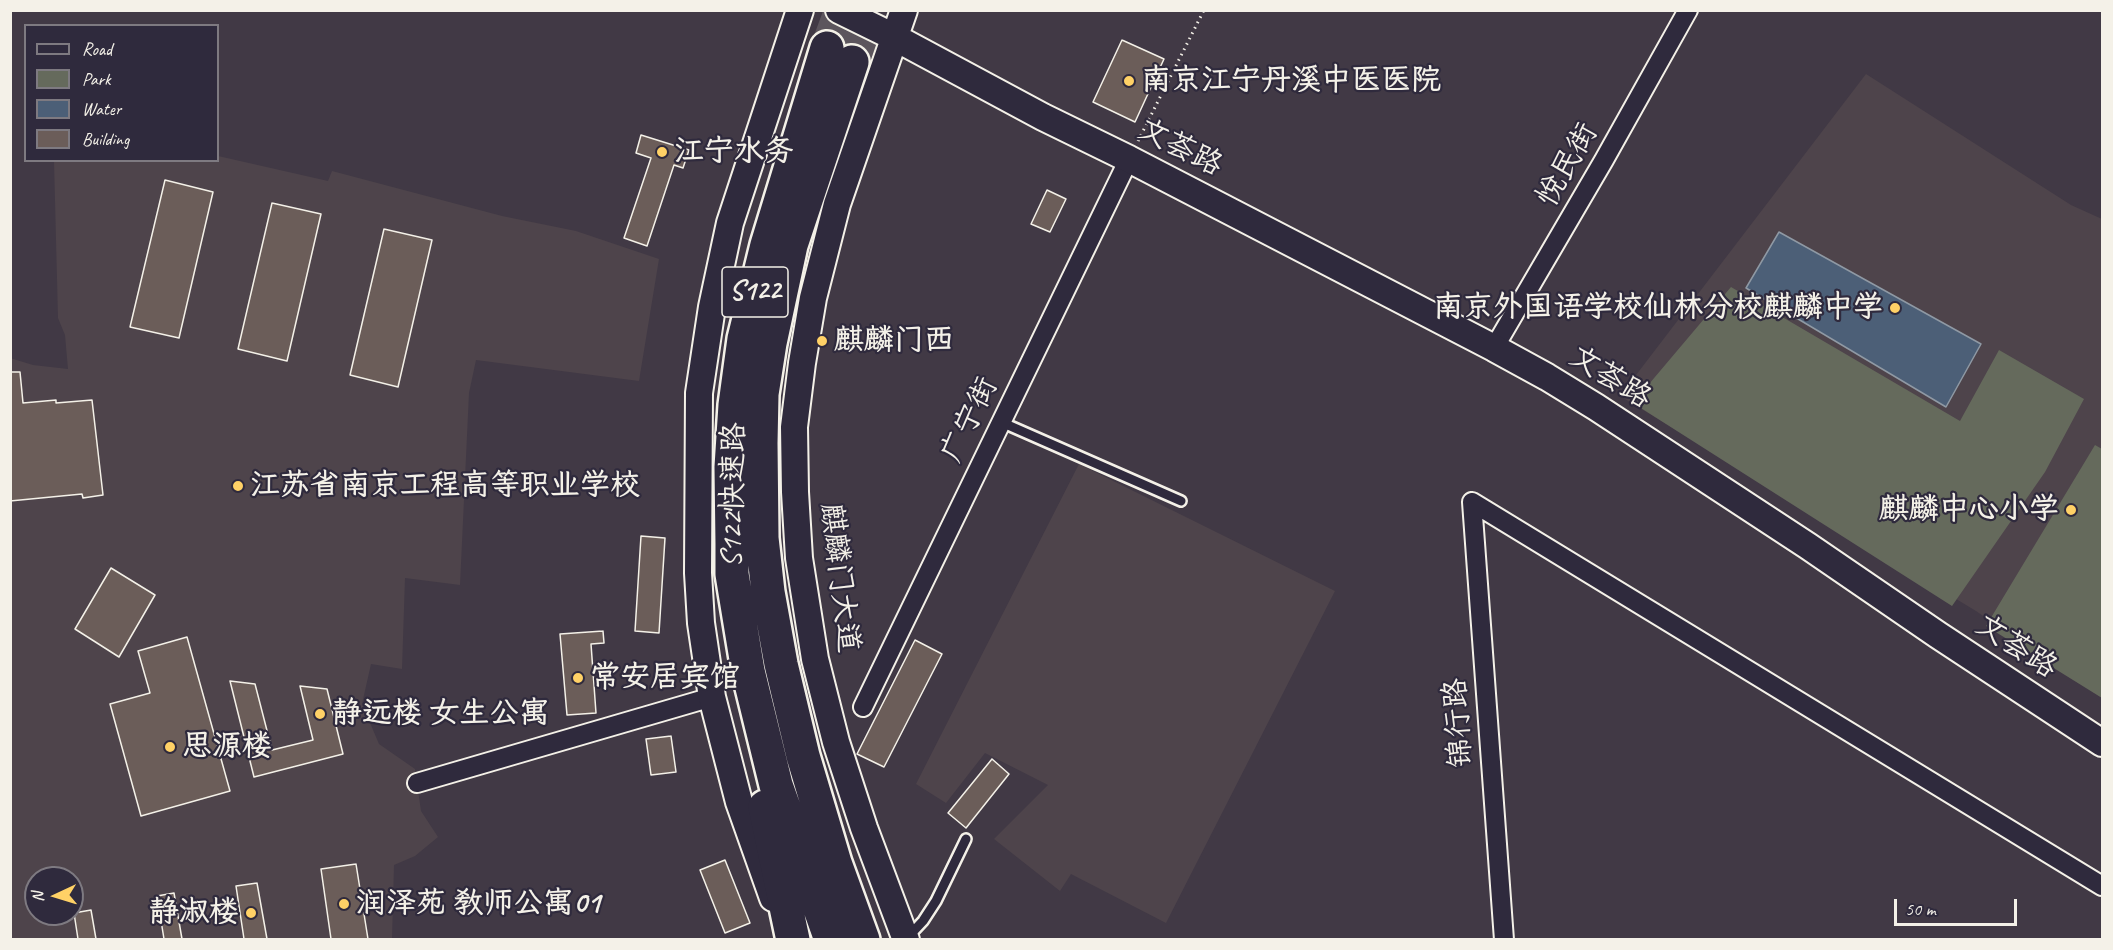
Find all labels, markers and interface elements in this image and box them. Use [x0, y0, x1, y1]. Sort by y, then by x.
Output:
legend [24, 24, 219, 162]
text: Road [82, 38, 112, 60]
place label: 南京江宁丹溪中医医院 [1141, 63, 1441, 99]
text: Park [82, 68, 111, 90]
marker: 南京江宁丹溪中医医院 [1122, 74, 1136, 88]
text: Water [82, 98, 121, 120]
street label: 文荟路 [1132, 112, 1228, 184]
street label: 悦民街 [1530, 117, 1606, 213]
text: Building [82, 128, 129, 150]
place label: 江宁水务 [674, 134, 794, 170]
marker: 江宁水务 [655, 145, 669, 159]
road number: S122 [722, 267, 788, 317]
place label: 南京外国语学校仙林分校麒麟中学 [1433, 290, 1883, 326]
marker: 南京外国语学校仙林分校麒麟中学 [1888, 301, 1902, 315]
place label: 麒麟门西 [834, 323, 954, 359]
marker: 麒麟门西 [815, 334, 829, 348]
street label: 文荟路 [1562, 339, 1658, 417]
street label: 广宁街 [934, 372, 1006, 468]
street label: S122快速路 [715, 422, 753, 568]
place label: 江苏省南京工程高等职业学校 [250, 468, 640, 504]
marker: 江苏省南京工程高等职业学校 [231, 479, 245, 493]
place label: 麒麟中心小学 [1879, 492, 2059, 528]
street label: 麒麟门大道 [812, 501, 866, 655]
marker: 麒麟中心小学 [2064, 503, 2078, 517]
street label: 文荟路 [1968, 607, 2064, 687]
place label: 常安居宾馆 [590, 660, 740, 696]
marker: 常安居宾馆 [571, 671, 585, 685]
street label: 锦行路 [1438, 677, 1480, 769]
place label: 静远楼 女生公寓 [332, 696, 549, 732]
marker: 静远楼 女生公寓 [313, 707, 327, 721]
place label: 思源楼 [182, 729, 272, 765]
marker: 思源楼 [163, 740, 177, 754]
north arrow [24, 866, 84, 926]
place label: 润泽苑 教师公寓01 [356, 886, 600, 922]
scale bar [1897, 887, 2020, 925]
text: N [28, 891, 48, 903]
place label: 静淑楼 [149, 895, 239, 931]
marker: 润泽苑 教师公寓01 [337, 897, 351, 911]
text: 50 m [1905, 898, 1936, 920]
marker: 静淑楼 [244, 906, 258, 920]

